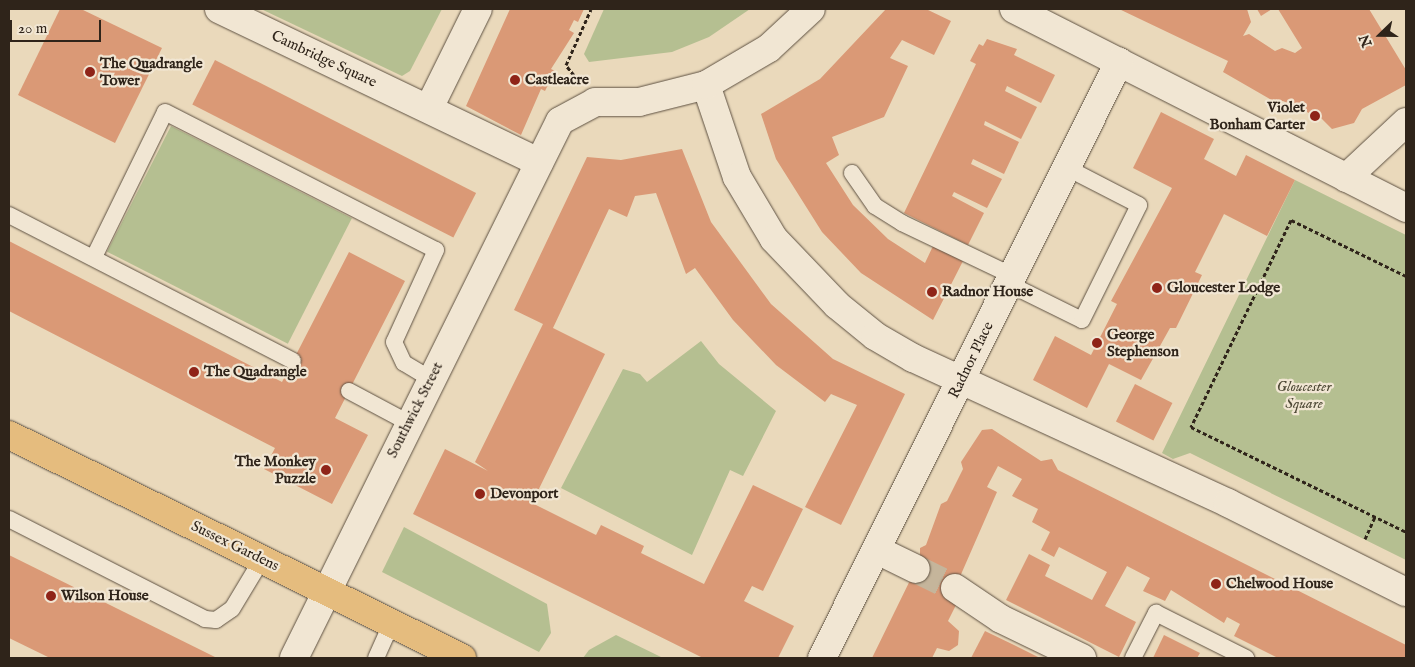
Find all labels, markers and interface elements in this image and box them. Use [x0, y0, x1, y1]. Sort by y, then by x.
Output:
scale bar [12, 10, 104, 42]
north arrow [1355, 10, 1405, 60]
text: 20 m [18, 19, 47, 38]
street label: Cambridge Square [268, 27, 380, 91]
text: N [1355, 32, 1377, 50]
place label: The Quadrangle Tower [100, 54, 203, 89]
marker: The Quadrangle Tower [84, 66, 96, 78]
place label: Castleacre [525, 71, 589, 89]
marker: Castleacre [509, 74, 521, 86]
place label: Violet Bonham Carter [1209, 98, 1305, 133]
marker: Violet Bonham Carter [1309, 110, 1321, 122]
place label: Gloucester Lodge [1167, 279, 1280, 297]
marker: Gloucester Lodge [1151, 282, 1163, 294]
place label: Radnor House [942, 283, 1033, 301]
marker: Radnor House [926, 286, 938, 298]
street label: Radnor Place [945, 319, 997, 401]
place label: George Stephenson [1107, 325, 1179, 360]
marker: George Stephenson [1091, 337, 1103, 349]
street label: Southwick Street [383, 359, 447, 461]
place label: The Quadrangle [204, 363, 307, 381]
marker: The Quadrangle [188, 366, 200, 378]
park label: Gloucester Square [1277, 377, 1331, 412]
place label: The Monkey Puzzle [235, 452, 316, 487]
marker: The Monkey Puzzle [320, 464, 332, 476]
place label: Devonport [490, 485, 558, 503]
marker: Devonport [474, 488, 486, 500]
street label: Sussex Gardens [188, 517, 282, 575]
place label: Chelwood House [1226, 575, 1333, 593]
marker: Chelwood House [1210, 578, 1222, 590]
place label: Wilson House [61, 587, 149, 605]
marker: Wilson House [45, 590, 57, 602]

